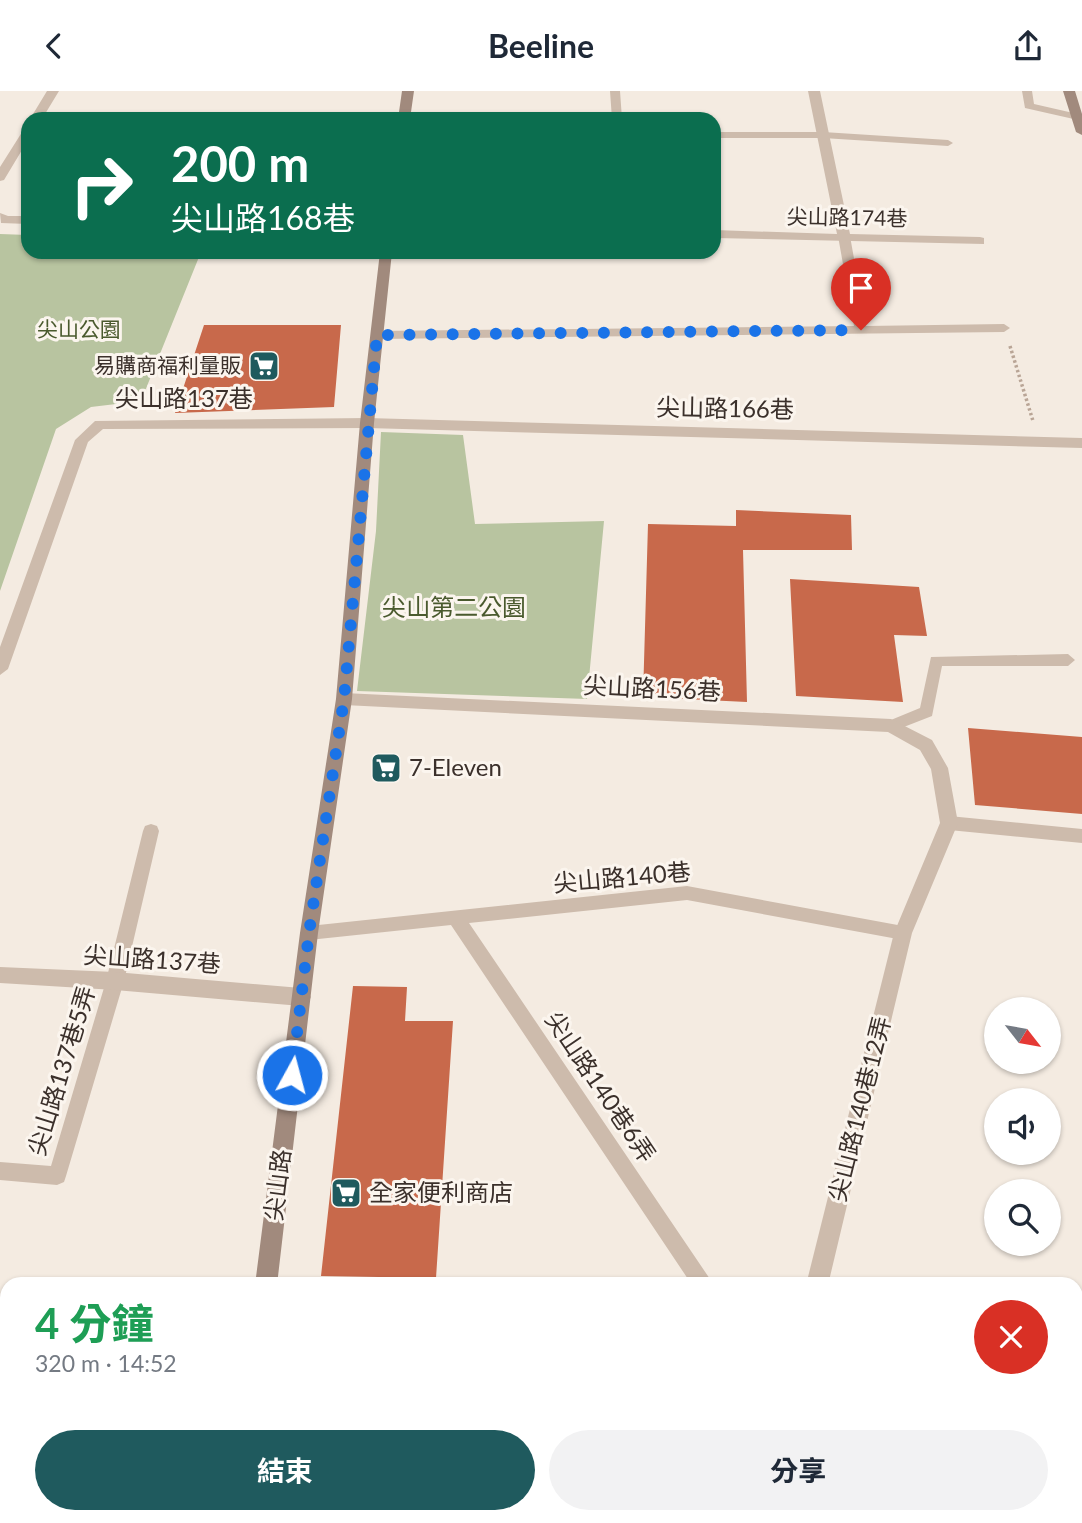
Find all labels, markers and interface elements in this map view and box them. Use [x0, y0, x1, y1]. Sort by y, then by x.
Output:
text: Beeline [488, 26, 594, 65]
icon: back [35, 27, 73, 65]
icon: share [1009, 27, 1047, 65]
text: 200 m [171, 134, 309, 192]
icon: right [56, 140, 147, 231]
text: 尖山路168巷 [171, 198, 355, 237]
street label: 尖山路174巷 [787, 203, 908, 230]
pin [831, 258, 891, 330]
icon: arrive [842, 269, 880, 307]
park label: 尖山公園 [37, 316, 121, 341]
supermarket icon: 易購商福利量販 [247, 349, 281, 383]
place label: 易購商福利量販 [94, 352, 241, 377]
street label: 尖山路137巷 [115, 383, 253, 412]
street label: 尖山路166巷 [656, 392, 794, 423]
park label: 尖山第二公園 [382, 592, 526, 621]
street label: 尖山路156巷 [583, 669, 722, 706]
supermarket icon: 7-Eleven [369, 751, 403, 785]
place label: 7-Eleven [409, 752, 502, 781]
street label: 尖山路140巷 [552, 856, 692, 897]
street label: 尖山路137巷 [82, 939, 222, 978]
street label: 尖山路137巷5弄 [21, 982, 100, 1159]
north arrow [984, 997, 1060, 1075]
map controls [984, 997, 1061, 1256]
street label: 尖山路140巷6弄 [540, 1005, 662, 1167]
street label: 尖山路140巷12弄 [822, 1013, 896, 1204]
position arrow [255, 1038, 329, 1112]
button: sound [984, 1088, 1061, 1165]
street label: 尖山路 [258, 1147, 295, 1222]
supermarket icon: 全家便利商店 [329, 1176, 363, 1210]
place label: 全家便利商店 [369, 1177, 513, 1206]
button: search [984, 1179, 1061, 1256]
text: 4 分鐘 [35, 1298, 154, 1348]
button: close [974, 1300, 1048, 1374]
text: 320 m · 14:52 [35, 1349, 177, 1377]
button: 結束 [35, 1430, 535, 1510]
button: 分享 [549, 1430, 1048, 1510]

